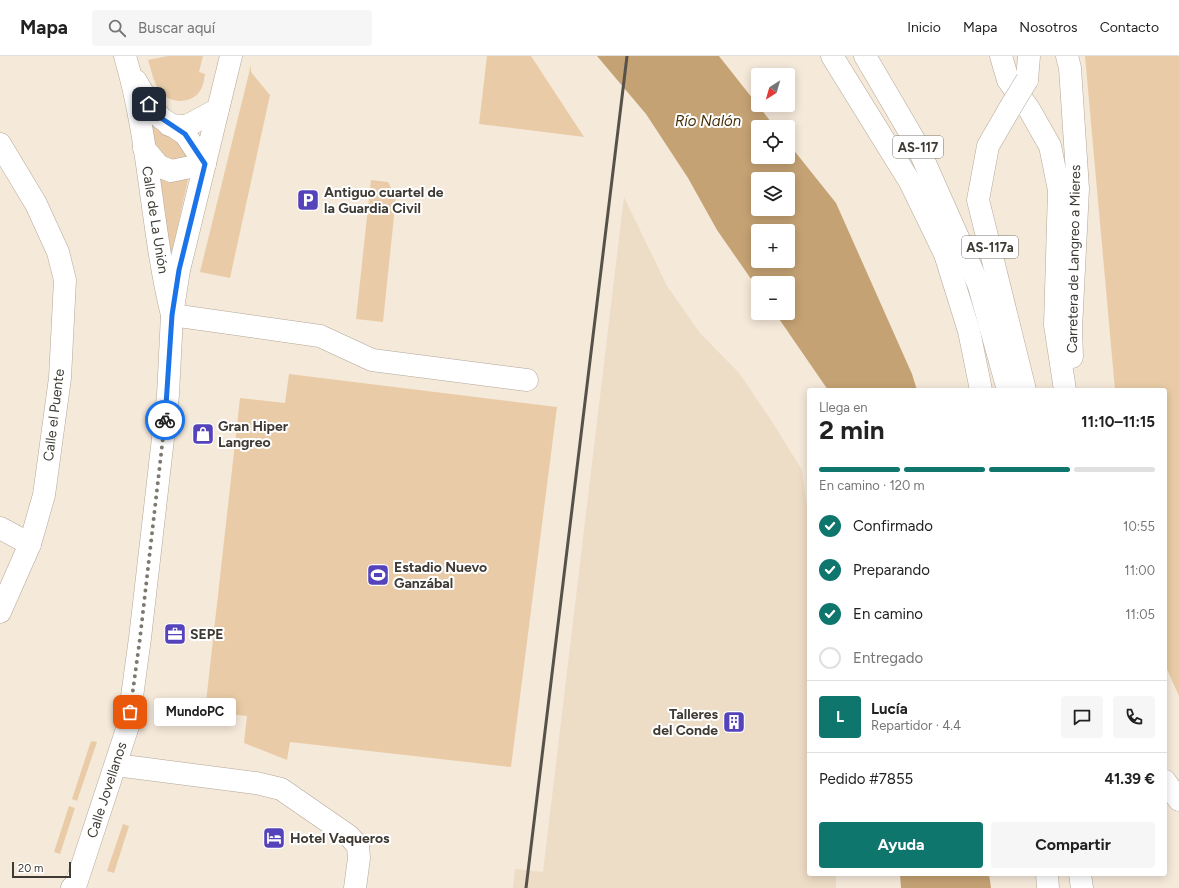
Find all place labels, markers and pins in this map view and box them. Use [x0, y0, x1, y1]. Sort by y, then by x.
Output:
pin [132, 87, 166, 121]
place label: Antiguo cuartel de la Guardia Civil [324, 184, 444, 217]
parking icon: Antiguo cuartel de la Guardia Civil [295, 187, 321, 213]
place label: Gran Hiper Langreo [218, 418, 289, 451]
shop icon: Gran Hiper Langreo [190, 421, 216, 447]
place label: Estadio Nuevo Ganzábal [394, 559, 487, 592]
sports icon: Estadio Nuevo Ganzábal [365, 562, 391, 588]
office icon: SEPE [162, 621, 188, 647]
place label: SEPE [190, 626, 223, 643]
pin [113, 695, 147, 729]
callout: MundoPC [154, 698, 236, 726]
place label: Talleres del Conde [653, 706, 718, 739]
building icon: Talleres del Conde [721, 709, 747, 735]
hotel icon: Hotel Vaqueros [261, 825, 287, 851]
place label: Hotel Vaqueros [290, 830, 390, 847]

